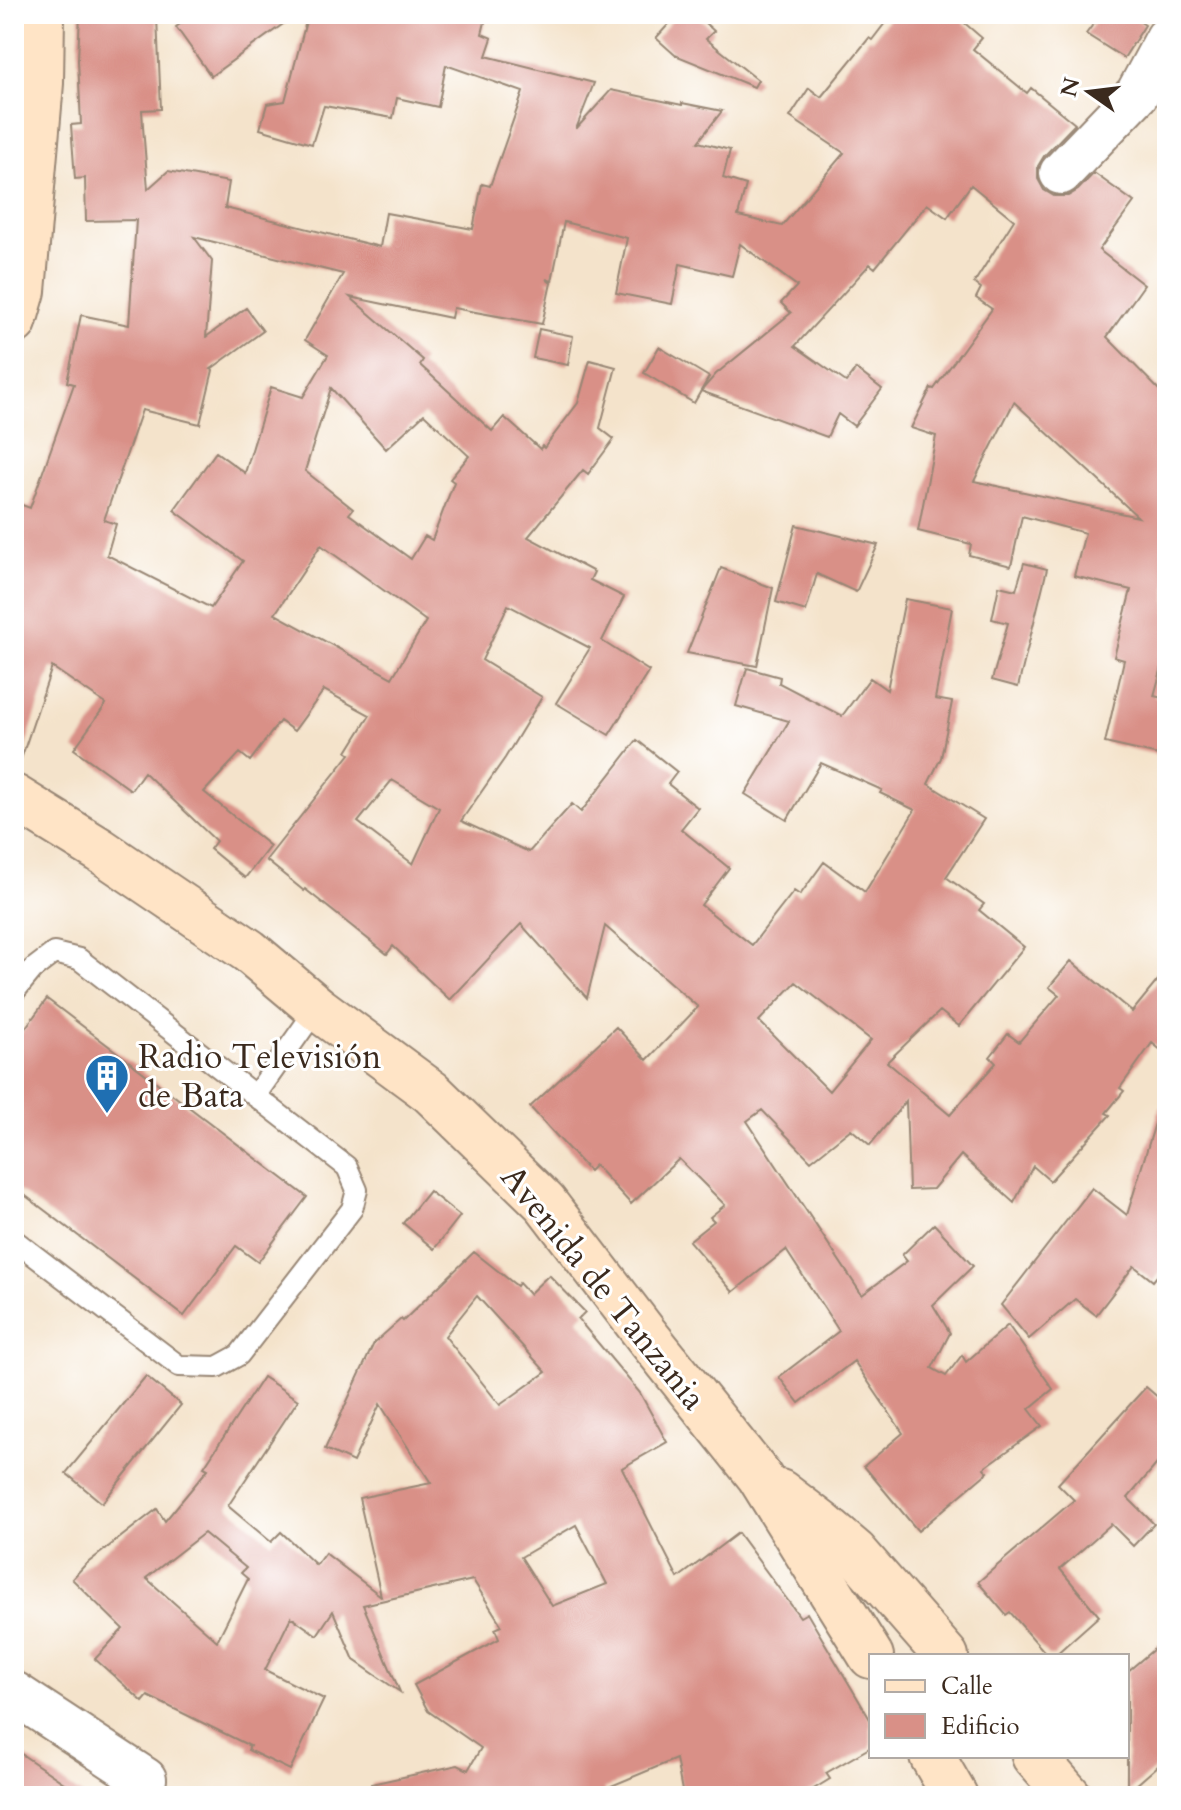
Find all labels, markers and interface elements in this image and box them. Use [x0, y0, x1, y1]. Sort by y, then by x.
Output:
north arrow [1049, 52, 1129, 132]
text: N [1054, 75, 1087, 100]
place label: Radio Televisión de Bata [138, 1034, 381, 1119]
building icon: Radio Televisión de Bata [83, 1052, 131, 1115]
street label: Avenida de Tanzania [490, 1156, 717, 1420]
legend [869, 1654, 1129, 1758]
text: Calle [941, 1670, 993, 1703]
text: Edificio [941, 1710, 1020, 1743]

